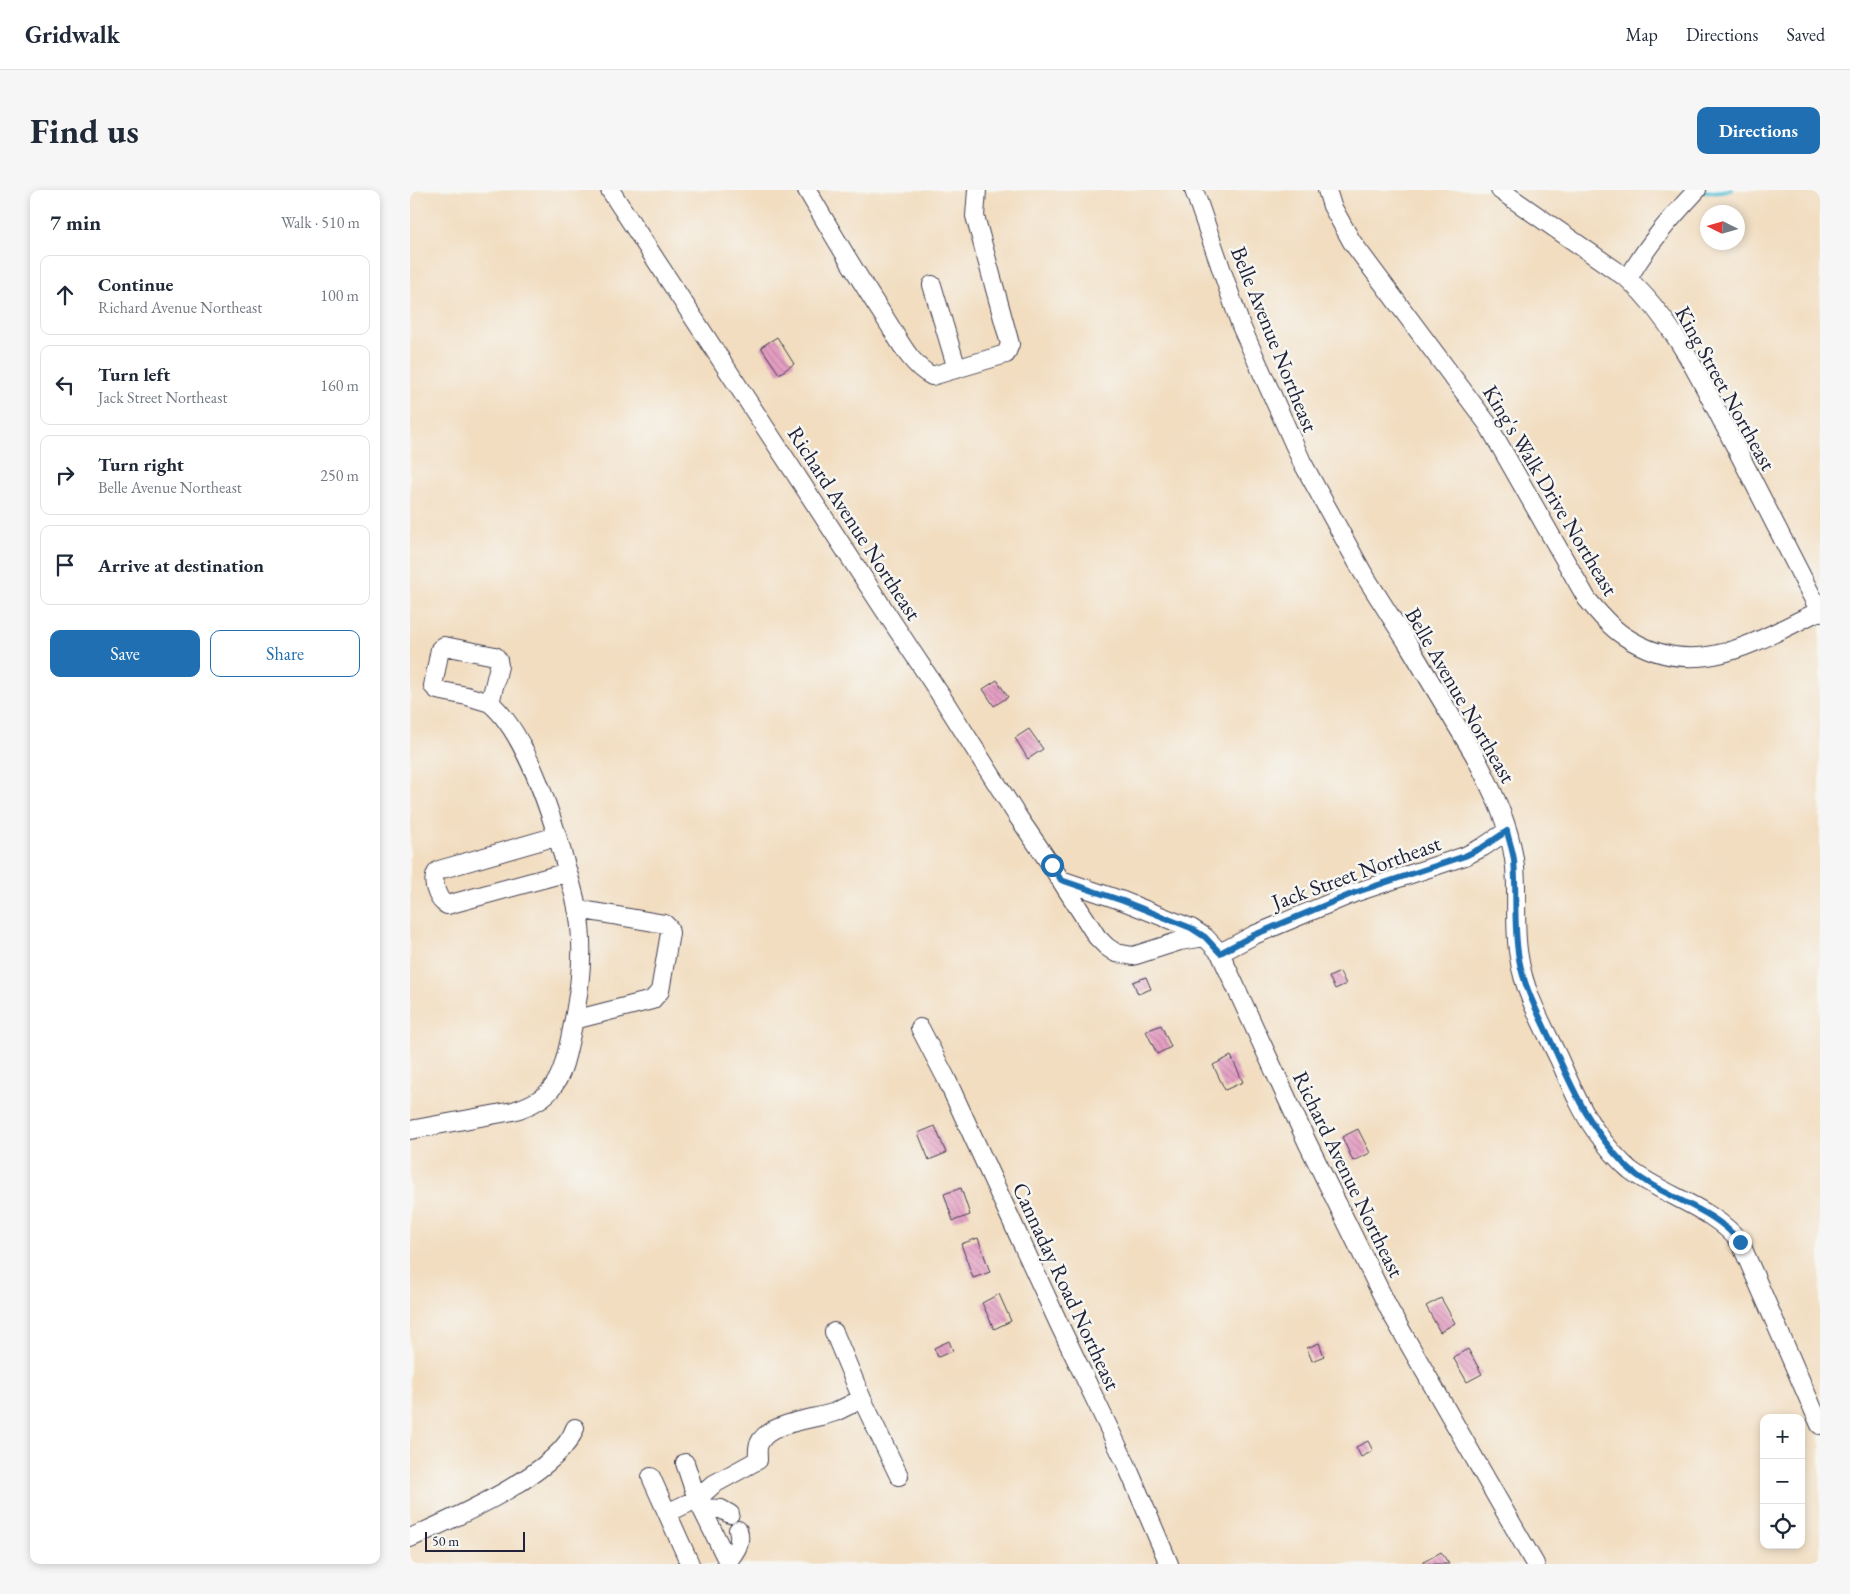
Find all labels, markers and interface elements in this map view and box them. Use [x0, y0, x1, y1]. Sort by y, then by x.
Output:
text: Gridwalk [25, 19, 120, 50]
text: Map [1626, 23, 1658, 46]
text: Directions [1686, 23, 1758, 46]
text: Saved [1786, 23, 1825, 46]
button: Directions [1697, 107, 1820, 154]
text: Find us [30, 108, 139, 153]
north arrow [1700, 205, 1745, 250]
text: 7 min [50, 209, 101, 236]
text: Walk · 510 m [281, 212, 360, 233]
street label: Belle Avenue Northeast [1224, 242, 1325, 436]
text: Continue [98, 272, 173, 297]
icon: ahead [51, 281, 79, 309]
text: 100 m [320, 285, 359, 306]
text: Richard Avenue Northeast [98, 297, 262, 318]
street label: King Street Northeast [1668, 301, 1783, 476]
text: Turn left [98, 362, 170, 387]
icon: left [51, 371, 79, 399]
text: 160 m [320, 375, 359, 396]
street label: King's Walk Drive Northeast [1476, 380, 1625, 601]
text: Jack Street Northeast [98, 387, 227, 408]
street label: Richard Avenue Northeast [781, 421, 928, 626]
text: Turn right [98, 452, 184, 477]
icon: right [51, 461, 79, 489]
text: 250 m [320, 465, 359, 486]
text: Belle Avenue Northeast [98, 477, 242, 498]
icon: arrive [51, 551, 79, 579]
text: Arrive at destination [98, 553, 264, 578]
street label: Belle Avenue Northeast [1399, 602, 1523, 788]
button: Save [50, 630, 200, 677]
button: Share [210, 630, 360, 677]
street label: Jack Street Northeast [1266, 828, 1445, 917]
route start [1041, 854, 1064, 877]
street label: Richard Avenue Northeast [1286, 1066, 1411, 1282]
street label: Cannaday Road Northeast [1006, 1178, 1127, 1395]
route end [1729, 1231, 1752, 1254]
map controls [1760, 1414, 1805, 1549]
button: + [1760, 1414, 1805, 1459]
button: − [1760, 1459, 1805, 1504]
button: locate [1760, 1504, 1805, 1549]
scale bar [425, 1529, 525, 1552]
text: 50 m [432, 1532, 459, 1550]

